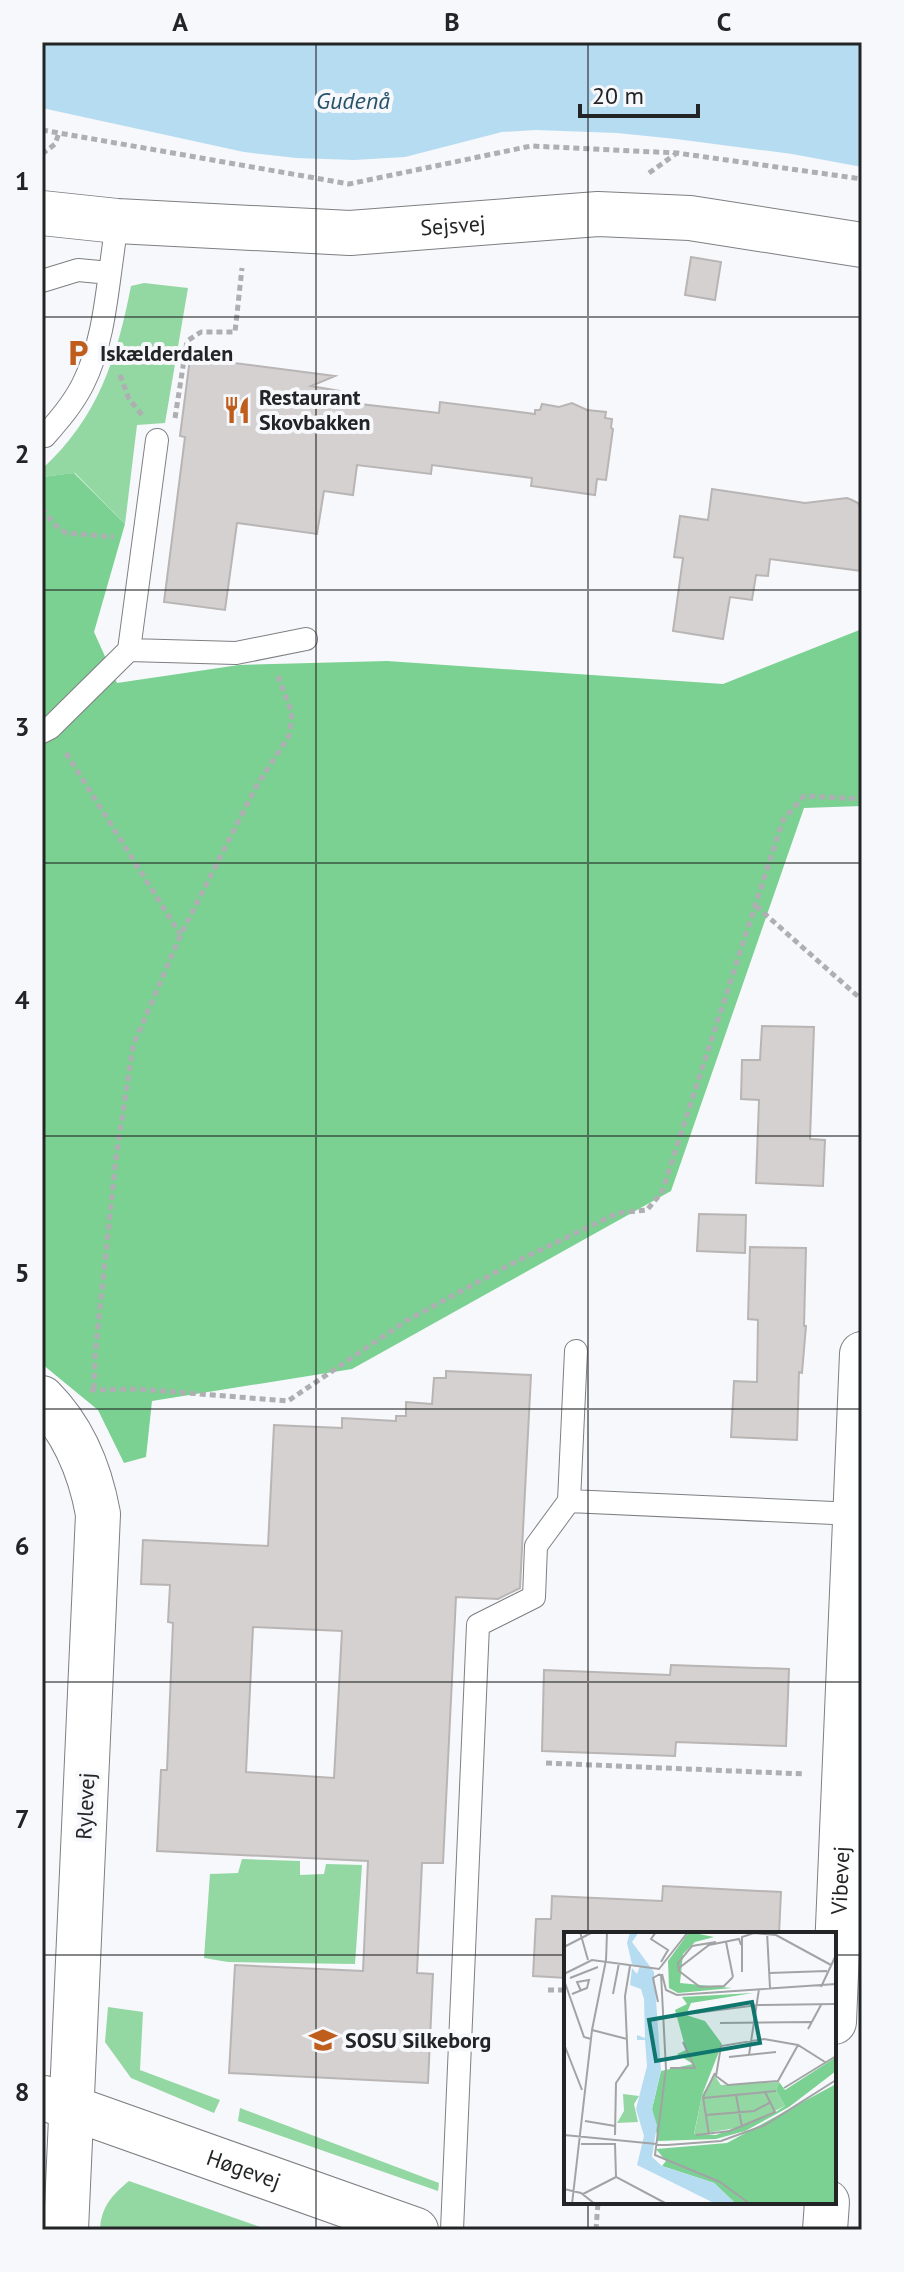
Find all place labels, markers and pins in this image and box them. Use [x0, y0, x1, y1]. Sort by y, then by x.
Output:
parking icon: Iskælderdalen [63, 338, 93, 368]
place label: Iskælderdalen [100, 339, 233, 367]
place label: Restaurant Skovbakken [259, 383, 370, 436]
restaurant icon: Restaurant Skovbakken [222, 395, 252, 425]
school or university icon: SOSU Silkeborg [308, 2025, 338, 2055]
place label: SOSU Silkeborg [345, 2026, 491, 2054]

